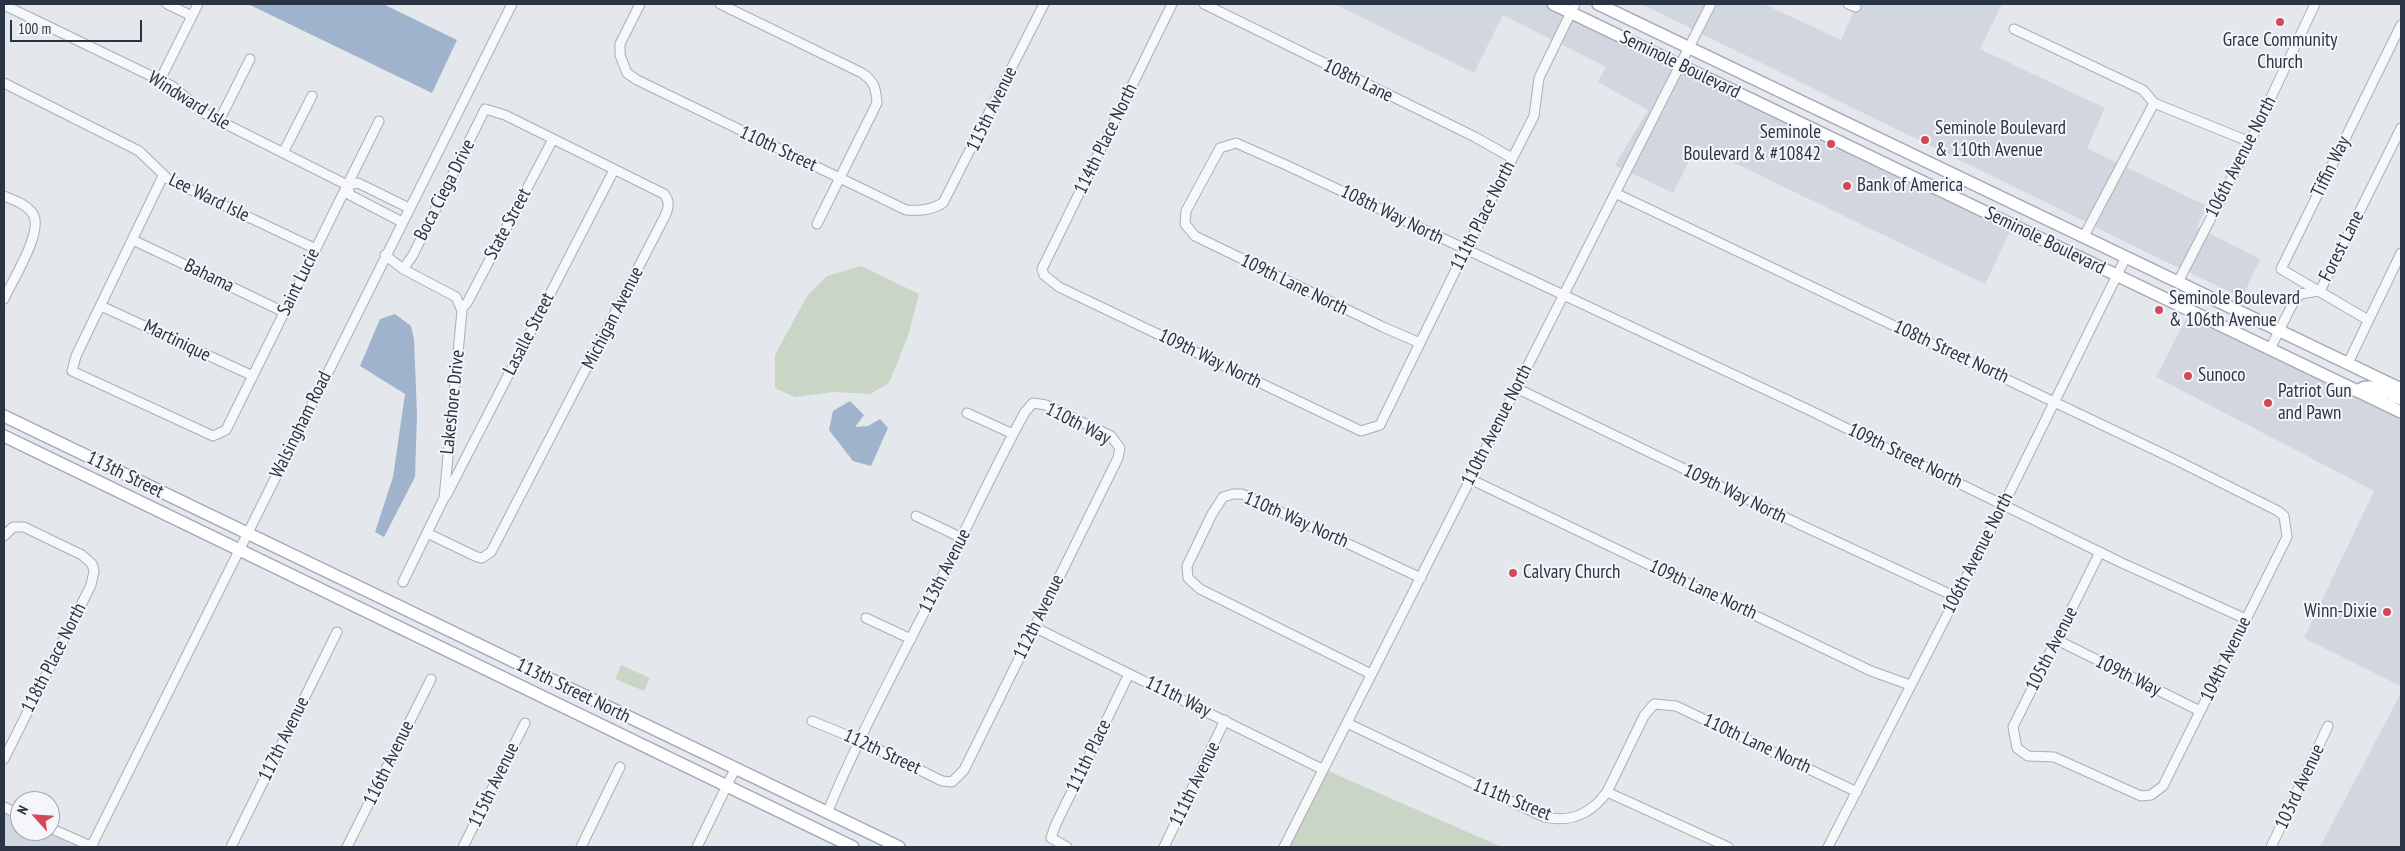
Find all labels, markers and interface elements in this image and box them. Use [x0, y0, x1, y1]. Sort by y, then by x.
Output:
scale bar [12, 10, 145, 42]
marker: Grace Community Church [2274, 16, 2286, 28]
text: 100 m [18, 19, 51, 38]
street label: Seminole Boulevard [1616, 26, 1744, 104]
place label: Grace Community Church [2223, 30, 2337, 74]
street label: 108th Lane [1319, 54, 1397, 108]
street label: 115th Avenue [962, 63, 1022, 155]
street label: Windward Isle [144, 67, 234, 135]
street label: 114th Place North [1069, 80, 1143, 198]
street label: 106th Avenue North [2201, 93, 2281, 221]
place label: Seminole Boulevard & 110th Avenue [1935, 118, 2066, 162]
street label: 110th Street [736, 121, 820, 177]
place label: Seminole Boulevard & #10842 [1683, 122, 1821, 166]
street label: Tiffin Way [2306, 133, 2356, 201]
marker: Seminole Boulevard & 110th Avenue [1919, 134, 1931, 146]
street label: Boca Ciega Drive [410, 136, 480, 244]
marker: Seminole Boulevard & #10842 [1825, 138, 1837, 150]
street label: 111th Place North [1446, 157, 1520, 275]
street label: Lee Ward Isle [165, 169, 253, 227]
place label: Bank of America [1857, 175, 1963, 197]
street label: 108th Way North [1337, 180, 1447, 250]
marker: Bank of America [1841, 180, 1853, 192]
street label: State Street [480, 185, 536, 263]
street label: Seminole Boulevard [1981, 202, 2109, 280]
street label: Forest Lane [2315, 207, 2369, 285]
street label: Saint Lucie [273, 245, 325, 319]
street label: 109th Lane North [1237, 249, 1351, 321]
street label: Bahama [180, 254, 238, 298]
street label: Michigan Avenue [577, 263, 649, 373]
place label: Seminole Boulevard & 106th Avenue [2169, 288, 2300, 332]
street label: Lasalle Street [499, 289, 559, 379]
marker: Seminole Boulevard & 106th Avenue [2153, 304, 2165, 316]
street label: Martinique [140, 315, 214, 367]
street label: 108th Street North [1890, 315, 2012, 389]
street label: 109th Way North [1155, 324, 1265, 394]
street label: Lakeshore Drive [436, 349, 470, 455]
street label: 110th Avenue North [1457, 361, 1537, 489]
place label: Sunoco [2198, 365, 2246, 387]
street label: Walsingham Road [265, 368, 337, 482]
marker: Sunoco [2182, 370, 2194, 382]
place label: Patriot Gun and Pawn [2278, 381, 2352, 425]
marker: Patriot Gun and Pawn [2262, 397, 2274, 409]
street label: 110th Way [1042, 398, 1114, 450]
street label: 109th Street North [1844, 419, 1966, 493]
street label: 113th Street [83, 447, 167, 503]
street label: 109th Way North [1680, 459, 1790, 529]
street label: 110th Way North [1240, 487, 1352, 553]
street label: 106th Avenue North [1938, 489, 2018, 617]
street label: 113th Avenue [914, 525, 976, 617]
street label: 109th Lane North [1645, 555, 1761, 625]
place label: Calvary Church [1523, 562, 1620, 584]
marker: Calvary Church [1507, 567, 1519, 579]
street label: 112th Avenue [1009, 571, 1069, 663]
street label: 118th Place North [17, 599, 91, 717]
place label: Winn-Dixie [2304, 601, 2377, 623]
street label: 105th Avenue [2021, 603, 2083, 695]
marker: Winn-Dixie [2381, 606, 2393, 618]
street label: 104th Avenue [2196, 613, 2256, 705]
street label: 109th Way [2091, 650, 2165, 702]
street label: 113th Street North [512, 654, 634, 728]
street label: 111th Way [1141, 671, 1215, 723]
street label: 117th Avenue [254, 693, 314, 785]
street label: 110th Lane North [1699, 709, 1815, 779]
street label: 111th Place [1062, 716, 1116, 796]
street label: 116th Avenue [359, 717, 419, 809]
street label: 112th Street [840, 724, 924, 780]
street label: 111th Avenue [1165, 738, 1225, 830]
street label: 115th Avenue [464, 739, 524, 831]
street label: 103rd Avenue [2270, 741, 2330, 833]
street label: 111th Street [1469, 774, 1555, 826]
north arrow [10, 791, 60, 841]
text: N [13, 803, 32, 817]

